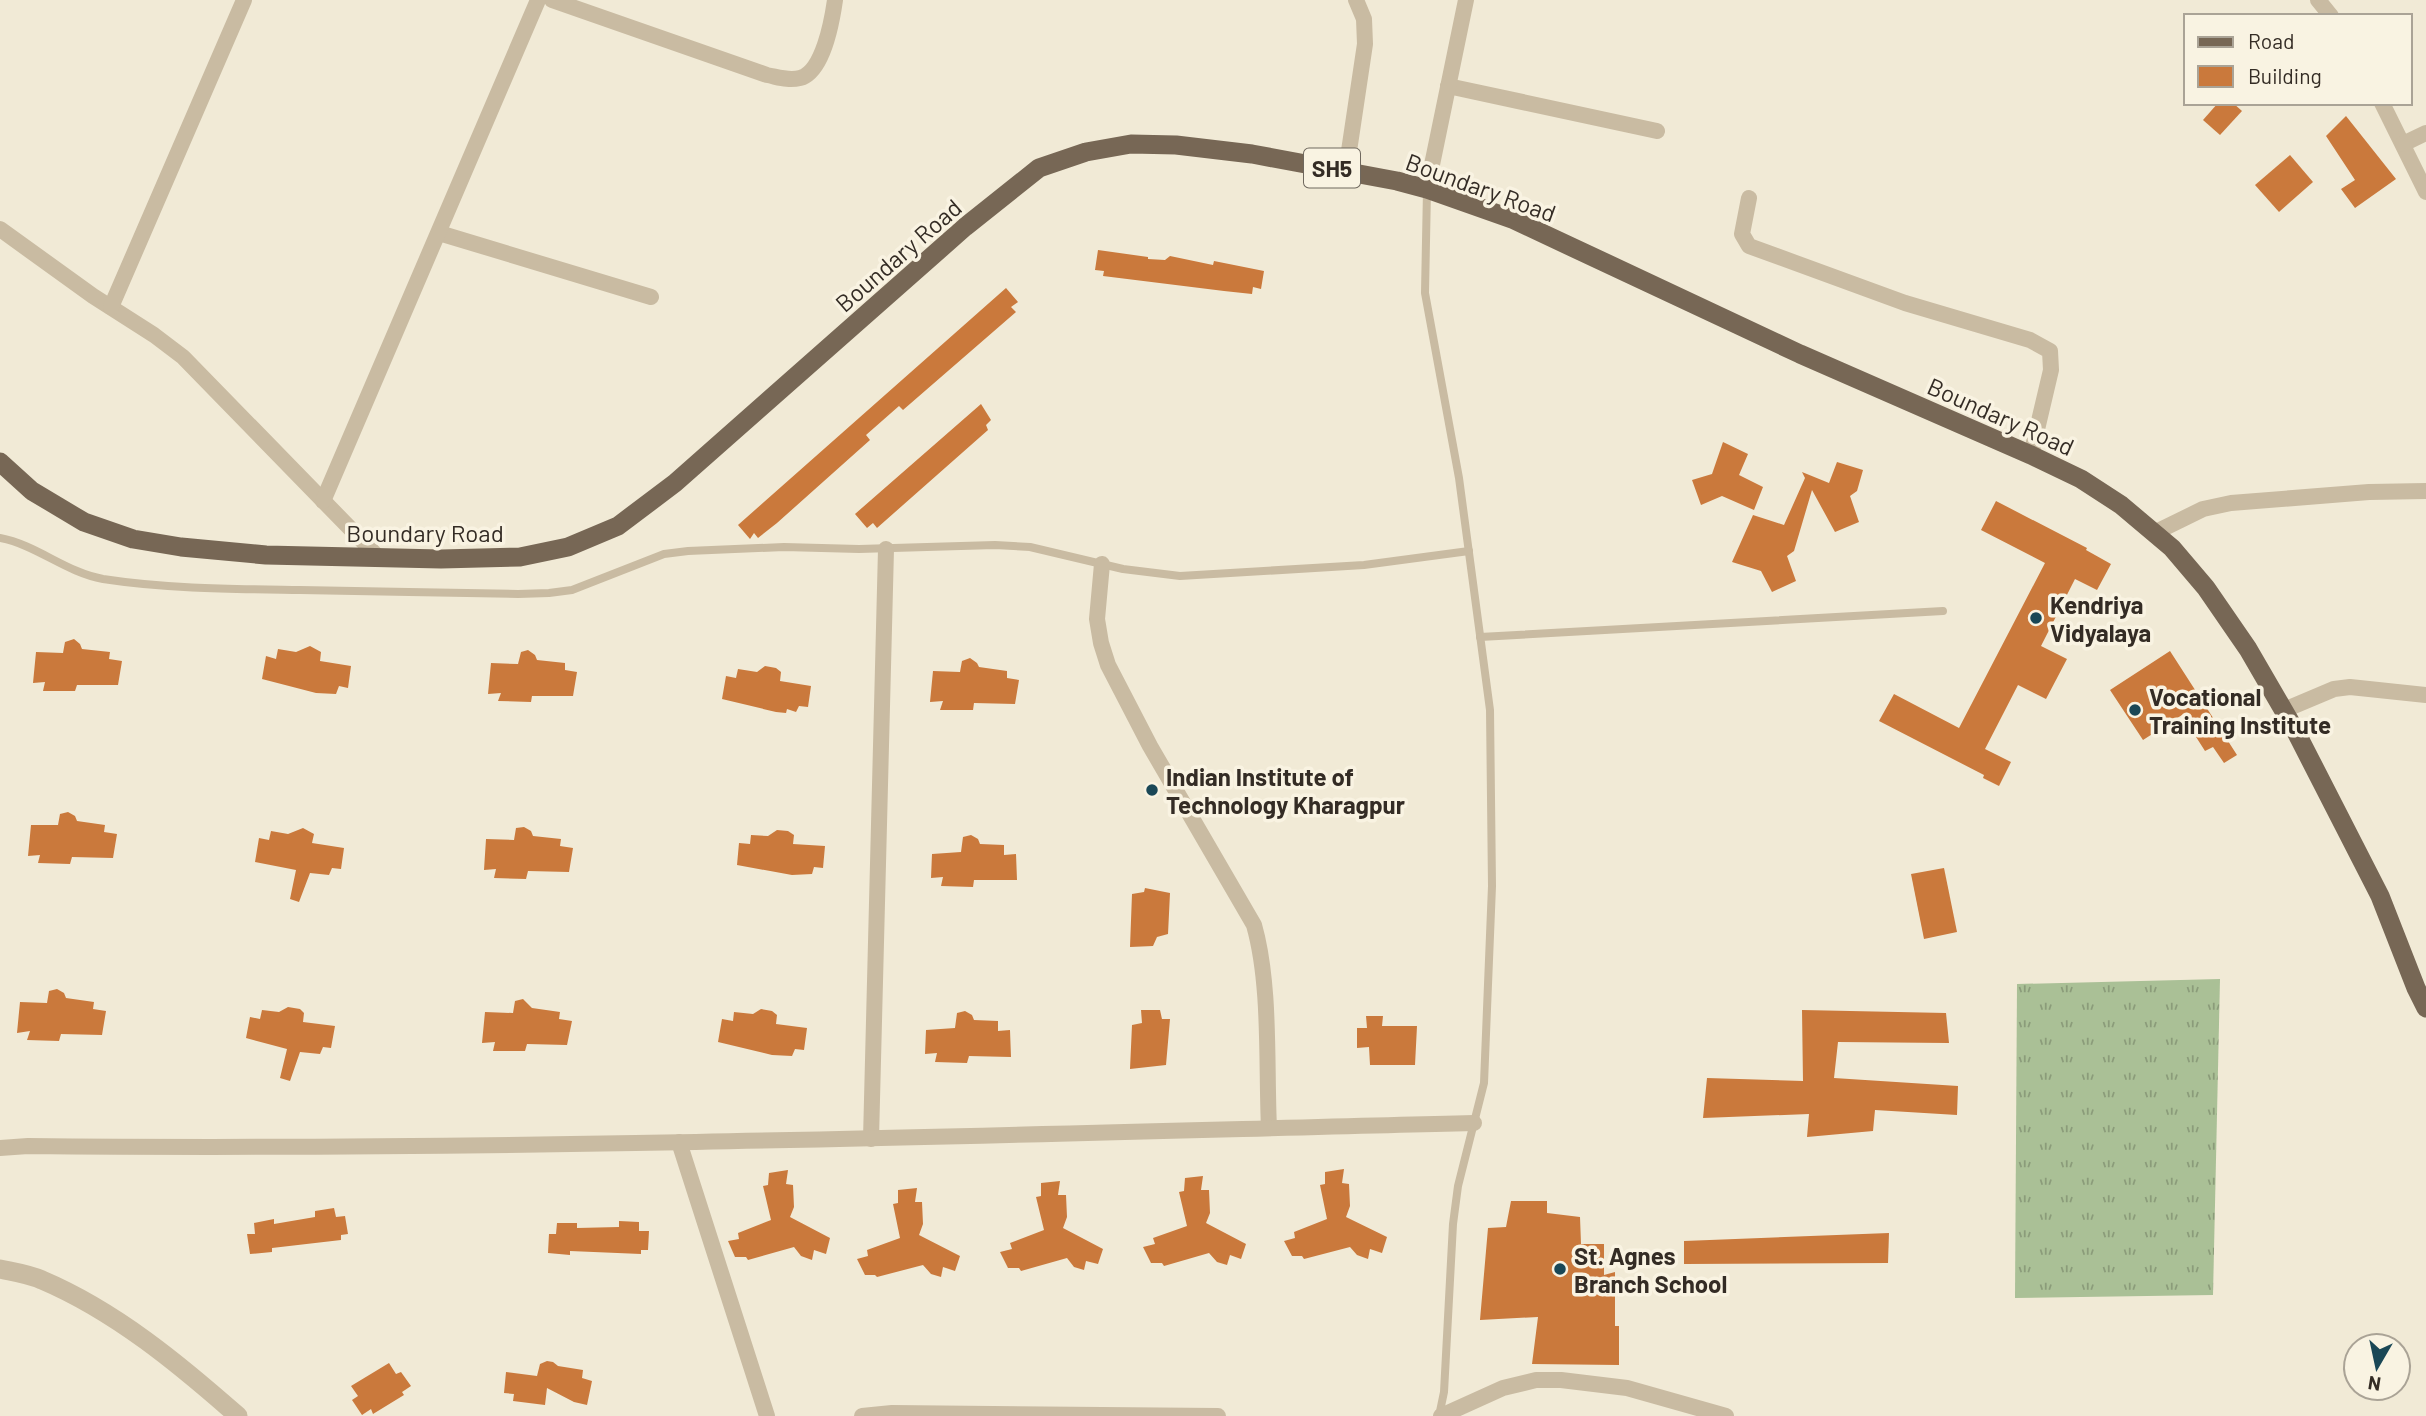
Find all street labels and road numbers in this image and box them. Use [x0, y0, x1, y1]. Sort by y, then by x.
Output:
street label: Boundary Road [1402, 146, 1560, 228]
road number: SH5 [1304, 148, 1360, 188]
street label: Boundary Road [829, 192, 967, 318]
street label: Boundary Road [1923, 371, 2079, 461]
street label: Boundary Road [346, 518, 504, 547]

